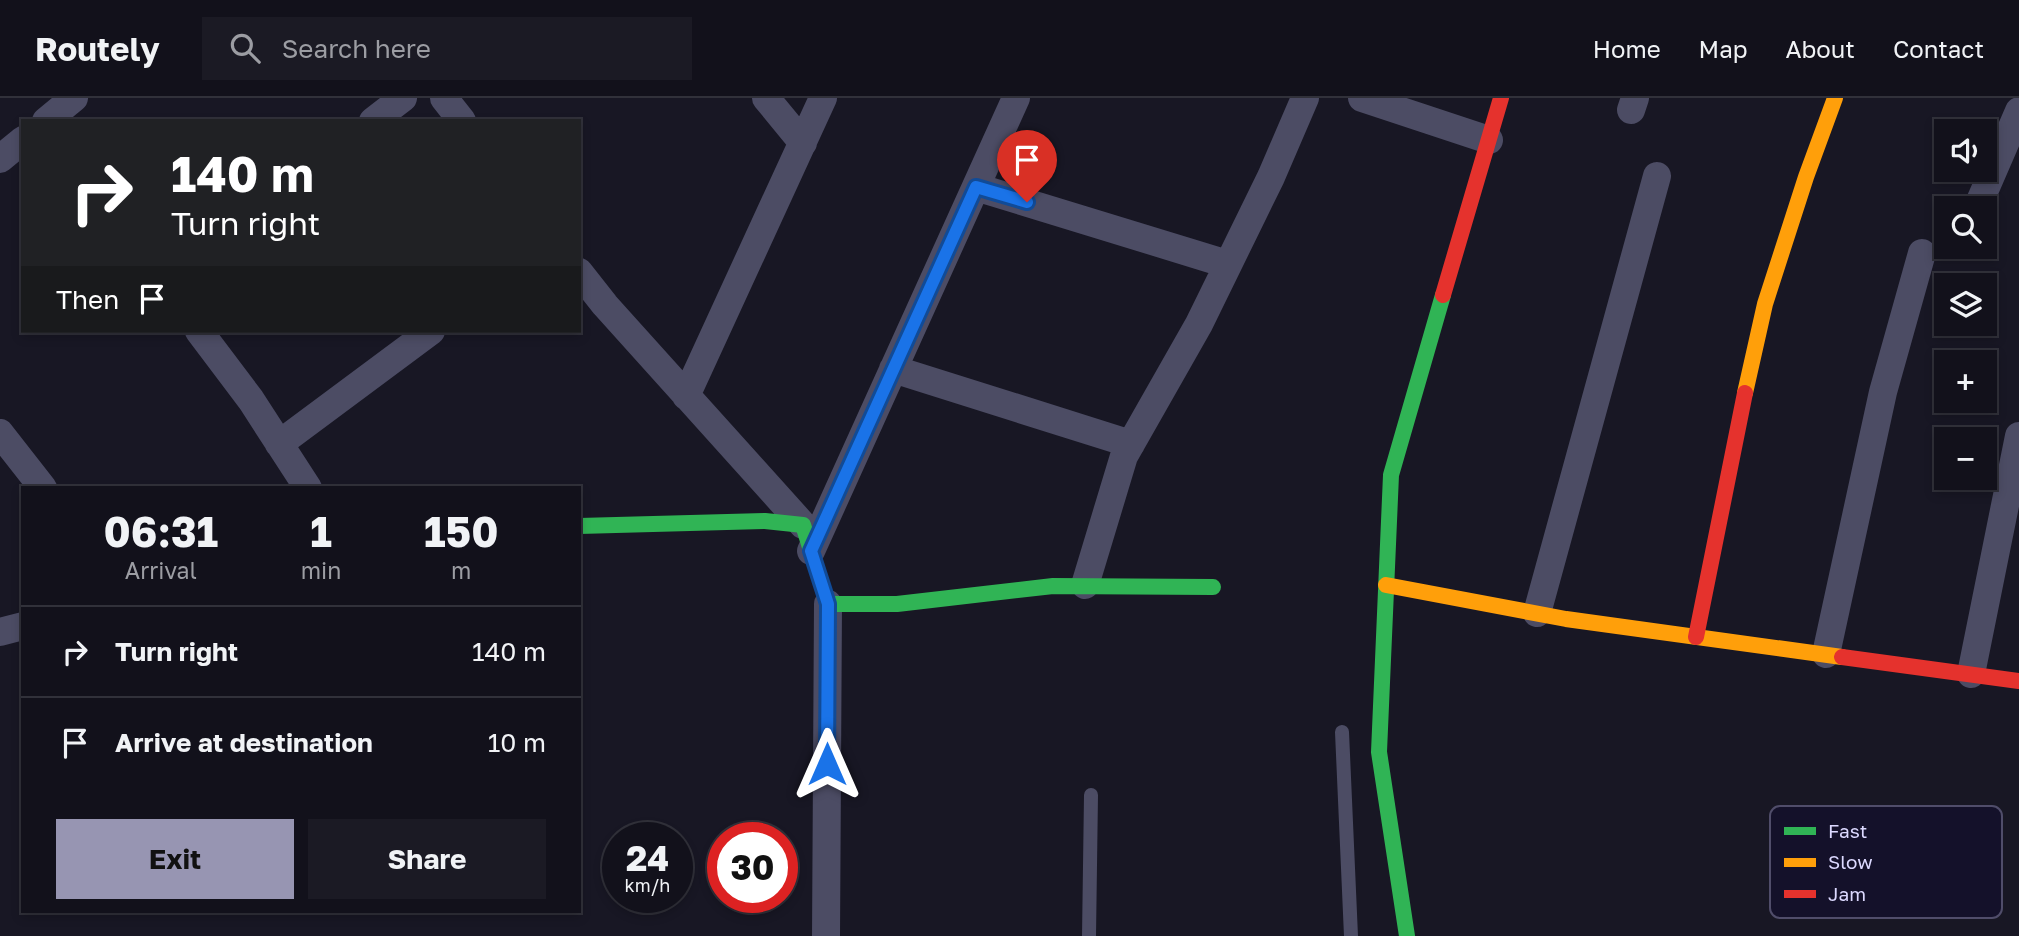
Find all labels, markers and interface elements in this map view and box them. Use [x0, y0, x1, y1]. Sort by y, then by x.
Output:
search box [202, 17, 692, 80]
text: Routely [35, 29, 160, 68]
icon: search [226, 29, 264, 67]
text: Search here [282, 33, 431, 64]
text: Home [1593, 34, 1661, 63]
text: Map [1699, 34, 1748, 63]
text: About [1786, 34, 1855, 63]
text: Contact [1893, 34, 1984, 63]
map controls [1934, 119, 1997, 490]
button: sound [1934, 119, 1997, 182]
pin [997, 130, 1057, 202]
icon: arrive [1008, 141, 1046, 179]
text: 140 m [171, 144, 314, 203]
icon: right [56, 147, 147, 238]
button: search [1934, 196, 1997, 259]
text: Turn right [171, 204, 320, 242]
button: layers [1934, 273, 1997, 336]
icon: arrive [133, 280, 171, 318]
text: Then [56, 284, 119, 315]
button: + [1934, 350, 1997, 413]
button: − [1934, 427, 1997, 490]
text: 06:31 [104, 506, 218, 556]
text: 1 [310, 506, 332, 556]
text: 150 [424, 506, 498, 556]
text: Arrival [125, 556, 197, 584]
text: min [301, 556, 341, 584]
text: m [451, 556, 471, 584]
icon: right [56, 633, 94, 671]
text: Turn right [115, 636, 238, 667]
text: 140 m [472, 636, 546, 667]
icon: arrive [56, 724, 94, 762]
text: Arrive at destination [115, 727, 373, 758]
text: 10 m [488, 727, 546, 758]
position arrow [790, 727, 864, 801]
legend [1770, 806, 2002, 918]
button: Exit [56, 819, 294, 899]
button: Share [308, 819, 546, 899]
text: Fast [1828, 819, 1867, 842]
speed limit sign: 30 [707, 822, 798, 913]
text: 24 [626, 837, 669, 879]
text: Slow [1828, 850, 1873, 873]
text: km/h [625, 874, 670, 896]
text: Jam [1828, 882, 1866, 905]

